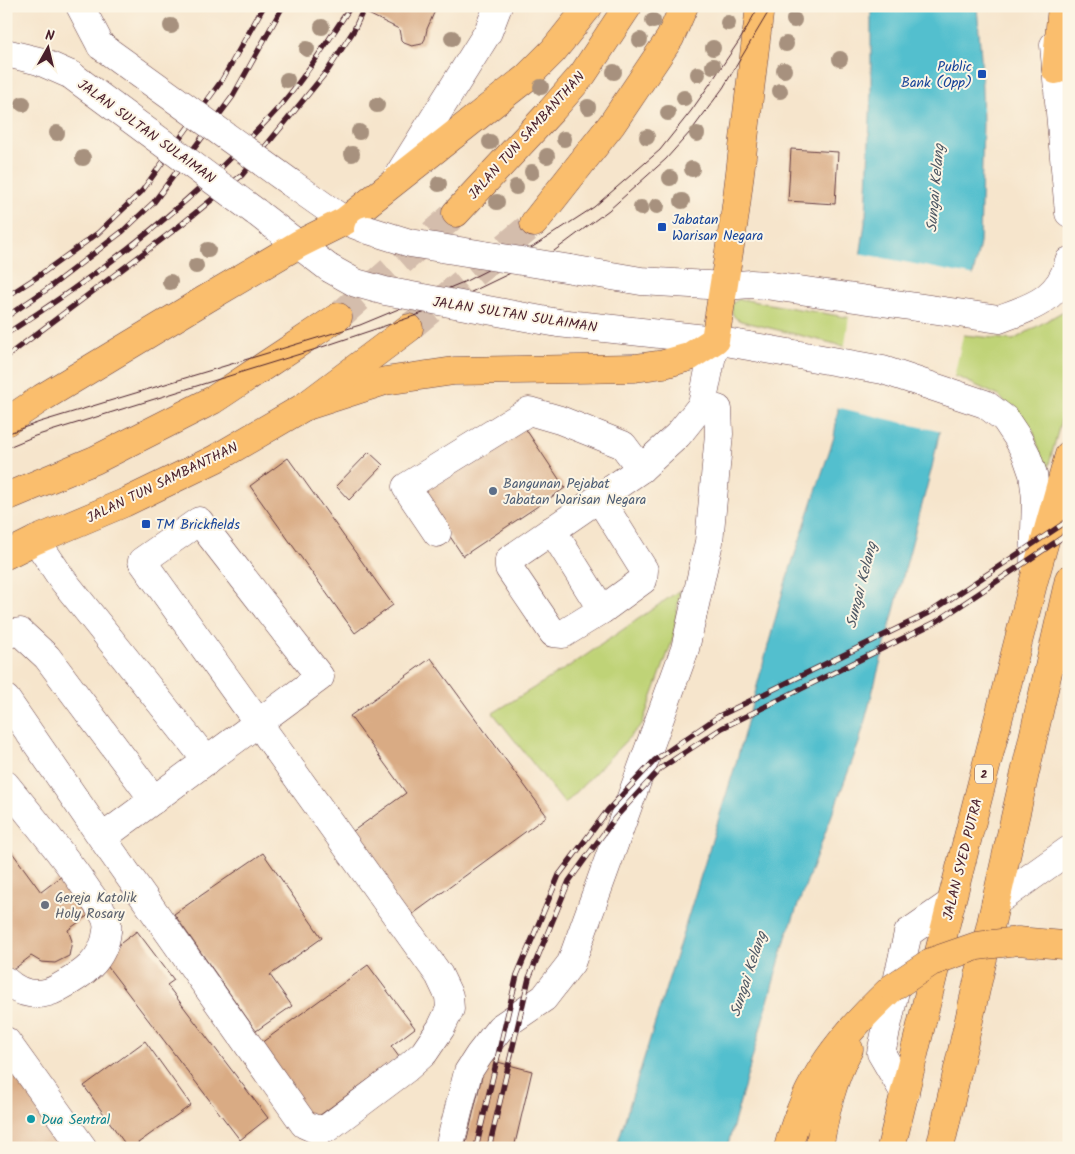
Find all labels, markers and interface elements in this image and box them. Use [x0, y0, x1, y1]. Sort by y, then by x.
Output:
north arrow [22, 22, 72, 72]
text: N [44, 25, 56, 48]
place label: Public Bank (Opp) [901, 56, 972, 94]
street label: JALAN TUN SAMBANTHAN [463, 66, 591, 205]
marker: Public Bank (Opp) [976, 68, 988, 80]
street label: JALAN SULTAN SULAIMAN [73, 74, 221, 190]
water label: Sungai Kelang [920, 142, 952, 233]
place label: Jabatan Warisan Negara [672, 209, 763, 247]
marker: Jabatan Warisan Negara [656, 221, 668, 233]
street label: JALAN SULTAN SULAIMAN [431, 291, 599, 339]
street label: JALAN TUN SAMBANTHAN [83, 436, 242, 529]
place label: Bangunan Pejabat Jabatan Warisan Negara [503, 473, 646, 511]
marker: Bangunan Pejabat Jabatan Warisan Negara [487, 485, 499, 497]
place label: TM Brickfields [156, 514, 240, 536]
marker: TM Brickfields [140, 518, 152, 530]
water label: Sungai Kelang [840, 539, 885, 631]
road number: 2 [975, 764, 993, 784]
street label: JALAN SYED PUTRA [937, 796, 989, 922]
place label: Gereja Katolik Holy Rosary [55, 887, 137, 925]
marker: Gereja Katolik Holy Rosary [39, 899, 51, 911]
water label: Sungai Kelang [724, 928, 774, 1020]
place label: Dua Sentral [41, 1109, 111, 1131]
marker: Dua Sentral [25, 1113, 37, 1125]

